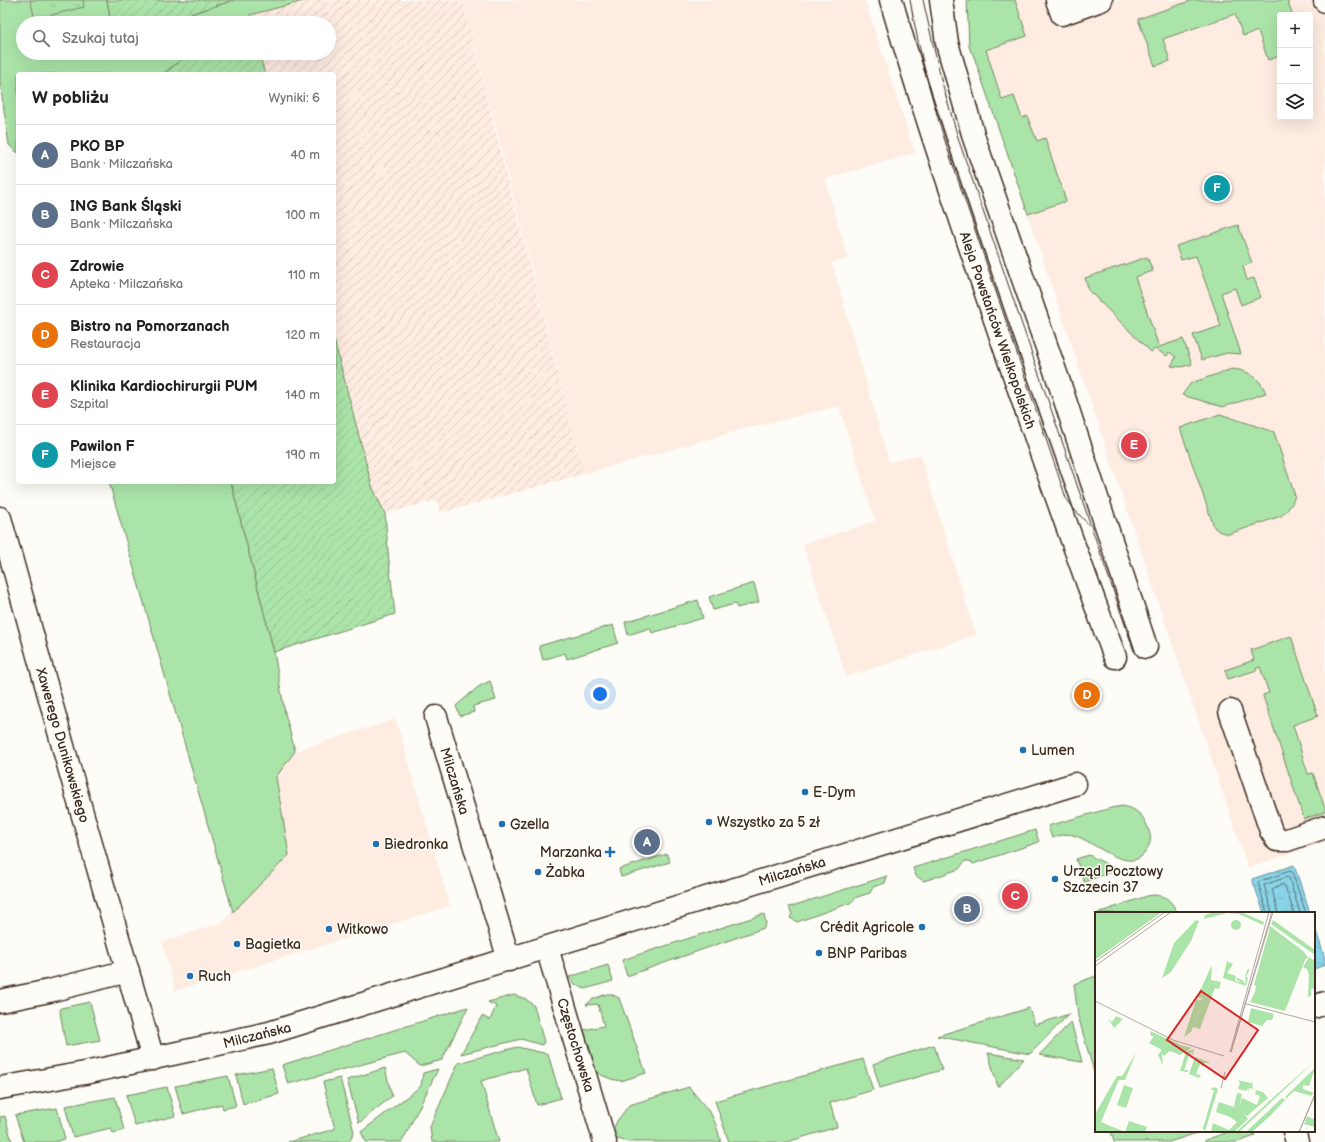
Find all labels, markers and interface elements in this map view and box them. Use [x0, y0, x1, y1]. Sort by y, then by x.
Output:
map controls [1277, 12, 1313, 120]
button: + [1277, 12, 1313, 48]
search box [16, 16, 336, 60]
icon: search [30, 27, 52, 49]
text: Szukaj tutaj [62, 29, 139, 48]
button: − [1277, 48, 1313, 84]
button: layers [1277, 84, 1313, 120]
text: W pobliżu [32, 88, 109, 108]
text: Wyniki: 6 [269, 90, 320, 106]
text: PKO BP [70, 137, 124, 156]
text: A [41, 147, 49, 163]
text: 40 m [290, 147, 320, 163]
text: Bank · Milczańska [70, 156, 173, 172]
pin: F [1204, 173, 1230, 203]
text: ING Bank Śląski [70, 197, 181, 216]
text: B [40, 207, 50, 223]
text: 100 m [285, 207, 320, 223]
text: Bank · Milczańska [70, 216, 173, 232]
street label: Aleja Powstańców Wielkopolskich [956, 229, 1039, 431]
text: Zdrowie [70, 257, 124, 276]
text: C [40, 267, 50, 283]
text: 110 m [288, 267, 320, 283]
text: Apteka · Milczańska [70, 276, 183, 292]
text: Bistro na Pomorzanach [70, 317, 230, 336]
text: D [40, 327, 50, 343]
text: 120 m [285, 327, 320, 343]
text: Restauracja [70, 336, 141, 352]
text: Klinika Kardiochirurgii PUM [70, 377, 258, 396]
text: E [41, 387, 49, 403]
text: 140 m [285, 387, 320, 403]
text: Szpital [70, 396, 109, 412]
pin: E [1121, 430, 1147, 460]
text: Pawilon F [70, 437, 135, 456]
text: F [41, 447, 49, 463]
text: 190 m [286, 447, 320, 463]
text: Miejsce [70, 456, 116, 472]
street label: Xawerego Dunikowskiego [32, 665, 93, 825]
pin: D [1074, 680, 1100, 710]
your location [590, 684, 610, 704]
place label: Lumen [1031, 742, 1075, 759]
marker: Lumen [1018, 745, 1028, 755]
street label: Milczańska [436, 746, 473, 817]
place label: E-Dym [813, 784, 855, 801]
marker: E-Dym [800, 787, 810, 797]
place label: Wszystko za 5 zł [717, 814, 821, 831]
place label: Gzella [510, 816, 549, 833]
marker: Wszystko za 5 zł [704, 817, 714, 827]
marker: Gzella [497, 819, 507, 829]
pin: A [634, 827, 660, 857]
place label: Biedronka [384, 836, 448, 853]
marker: Biedronka [371, 839, 381, 849]
place label: Marzanka [540, 844, 602, 861]
marker: Marzanka [605, 847, 615, 857]
street label: Milczańska [757, 853, 828, 890]
place label: Żabka [545, 863, 585, 881]
place label: Urząd Pocztowy Szczecin 37 [1063, 863, 1164, 896]
marker: Żabka [533, 867, 543, 877]
marker: Urząd Pocztowy Szczecin 37 [1050, 874, 1060, 884]
pin: C [1002, 881, 1028, 911]
pin: B [954, 894, 980, 924]
inset map [1095, 912, 1315, 1132]
place label: Crédit Agricole [820, 919, 914, 936]
place label: Witkowo [337, 921, 388, 938]
marker: Crédit Agricole [917, 922, 927, 932]
marker: Witkowo [324, 924, 334, 934]
place label: Bagietka [245, 936, 301, 953]
marker: Bagietka [232, 939, 242, 949]
place label: BNP Paribas [827, 945, 907, 962]
marker: BNP Paribas [814, 948, 824, 958]
place label: Ruch [198, 968, 231, 985]
marker: Ruch [185, 971, 195, 981]
street label: Częstochowska [553, 996, 598, 1094]
street label: Milczańska [221, 1019, 293, 1052]

